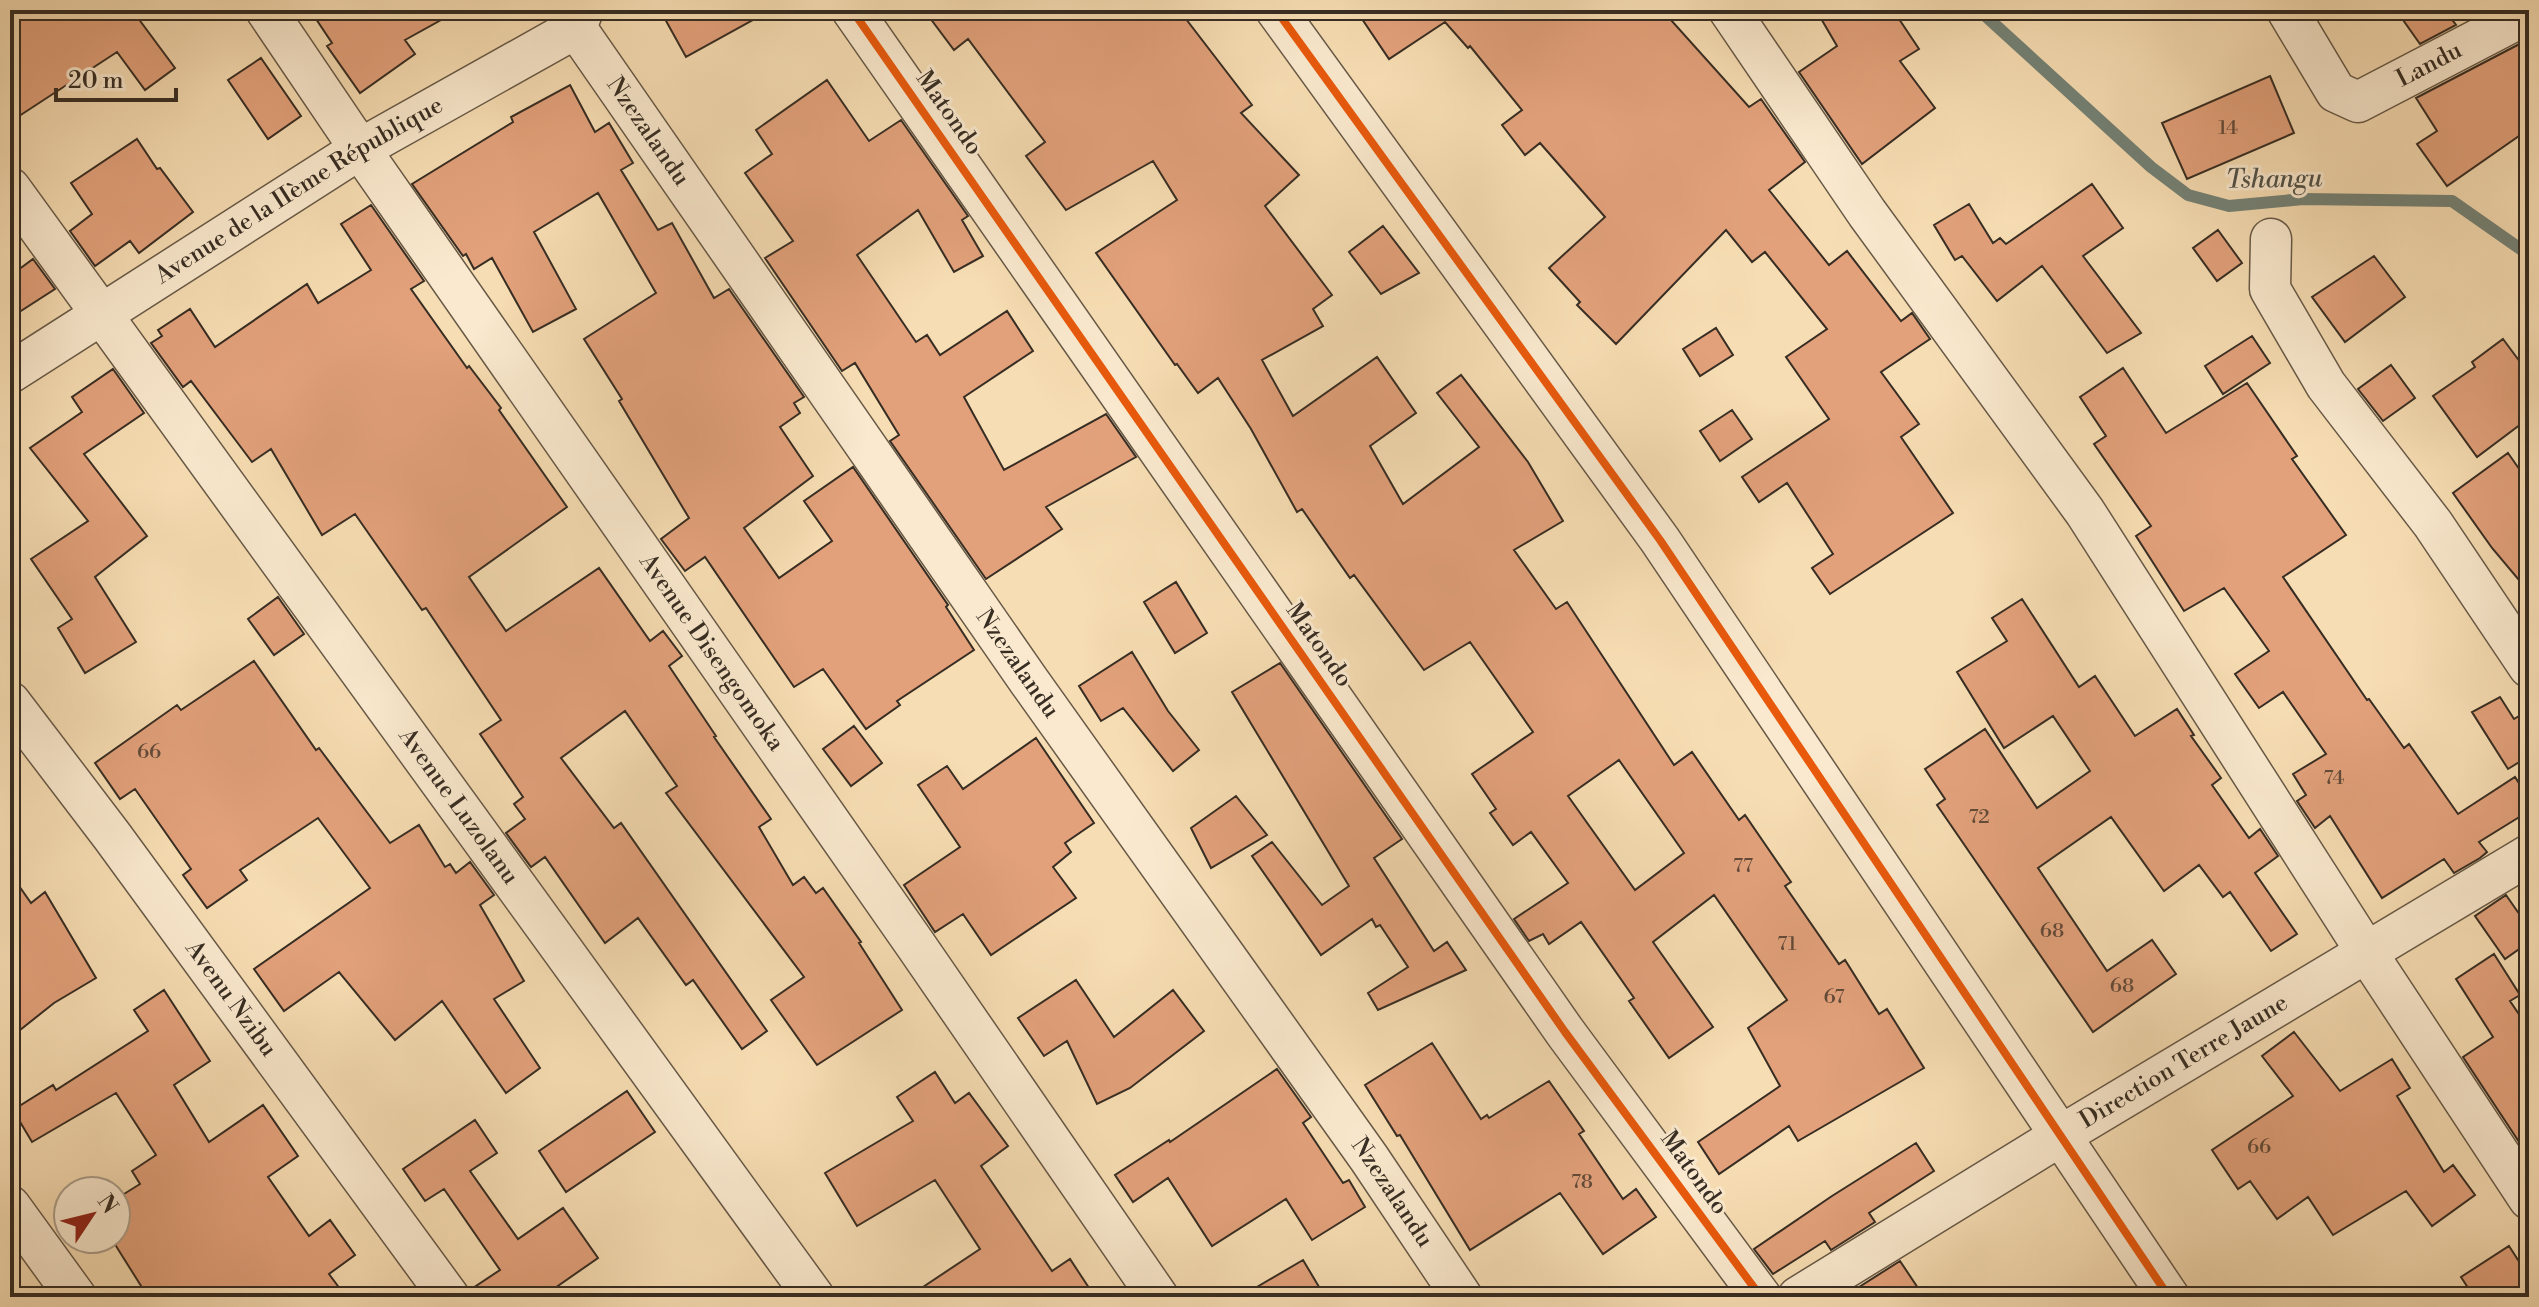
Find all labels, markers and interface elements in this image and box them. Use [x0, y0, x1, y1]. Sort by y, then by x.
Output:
street label: Landu [2391, 35, 2467, 94]
scale bar [56, 52, 176, 102]
street label: Matondo [909, 65, 989, 161]
text: 20 m [68, 66, 124, 96]
street label: Nzezalandu [600, 71, 696, 192]
street label: Avenue de la IIème République [149, 90, 448, 292]
house number: 14 [2218, 116, 2238, 141]
water label: Tshangu [2225, 162, 2323, 196]
street label: Avenue Disengomoka [632, 547, 791, 758]
street label: Matondo [1279, 597, 1359, 693]
street label: Nzezalandu [969, 604, 1066, 724]
street label: Avenue Luzolanu [391, 722, 525, 891]
house number: 66 [137, 740, 161, 765]
house number: 74 [2324, 766, 2345, 791]
house number: 72 [1968, 805, 1990, 830]
house number: 77 [1733, 854, 1753, 879]
house number: 68 [2040, 919, 2064, 944]
house number: 71 [1777, 932, 1797, 957]
street label: Avenu Nzibu [178, 934, 284, 1063]
house number: 68 [2110, 974, 2134, 999]
house number: 67 [1823, 985, 1845, 1010]
street label: Direction Terre Jaune [2074, 988, 2294, 1136]
street label: Matondo [1654, 1125, 1734, 1221]
street label: Nzezalandu [1344, 1132, 1440, 1253]
house number: 66 [2247, 1135, 2271, 1160]
house number: 78 [1571, 1170, 1593, 1195]
north arrow [52, 1175, 132, 1255]
text: N [91, 1190, 124, 1220]

